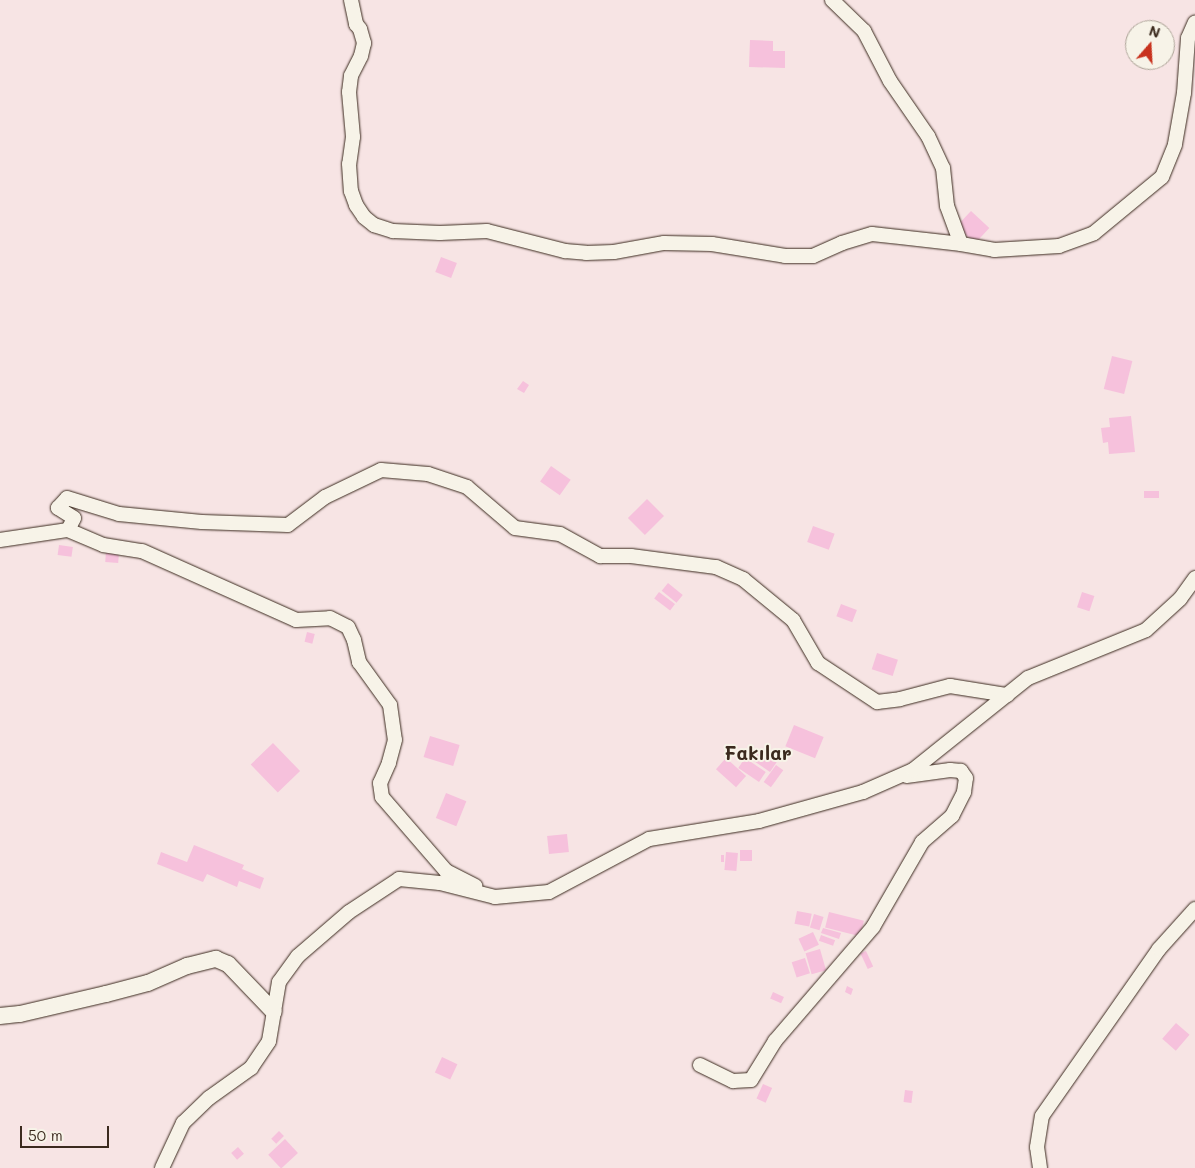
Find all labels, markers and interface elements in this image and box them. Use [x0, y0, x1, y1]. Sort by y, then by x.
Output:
north arrow [1125, 20, 1175, 70]
text: N [1147, 21, 1163, 42]
district label: Fakılar [724, 742, 792, 764]
scale bar [22, 1116, 111, 1148]
text: 50 m [28, 1125, 63, 1145]

